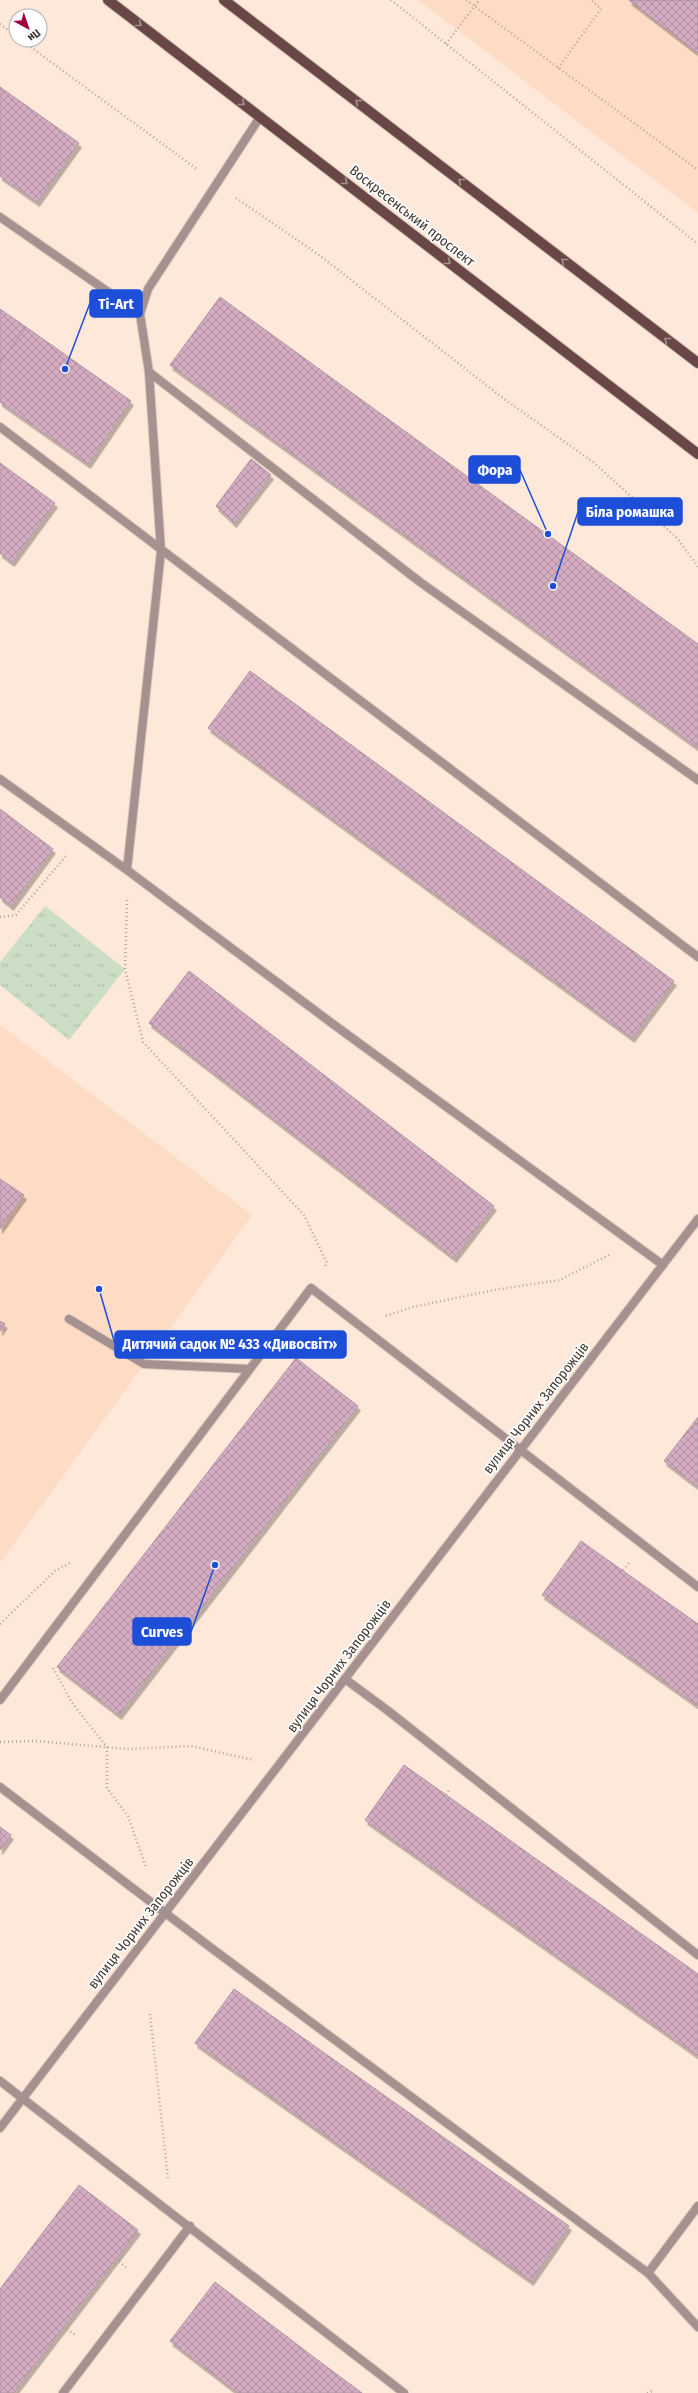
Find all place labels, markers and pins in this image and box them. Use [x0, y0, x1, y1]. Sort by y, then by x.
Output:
callout: Ti-Art [90, 290, 142, 317]
callout: Фора [469, 456, 520, 483]
callout: Біла ромашка [578, 498, 682, 525]
callout: Дитячий садок № 433 «Дивосвіт» [115, 1331, 346, 1358]
callout: Curves [133, 1618, 191, 1645]

